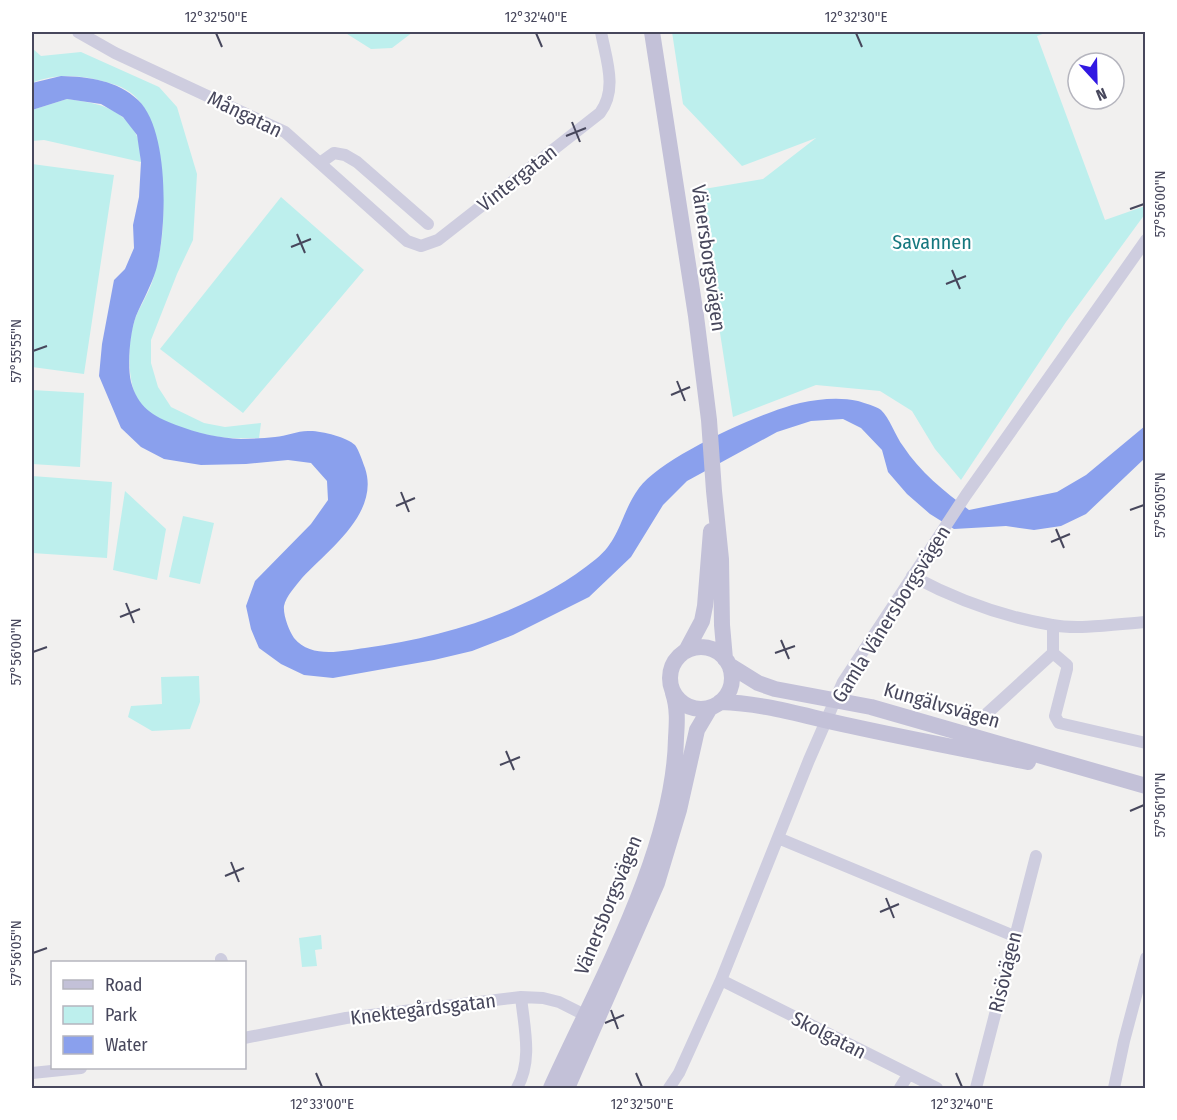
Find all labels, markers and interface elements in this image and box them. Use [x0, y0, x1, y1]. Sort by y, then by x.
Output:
text: 12°32'50"E [184, 8, 248, 26]
text: 12°32'40"E [505, 8, 567, 26]
text: 12°32'30"E [825, 8, 887, 26]
north arrow [1066, 51, 1126, 111]
text: N [1093, 84, 1109, 105]
street label: Mångatan [204, 86, 286, 142]
street label: Vintergatan [473, 140, 561, 216]
text: 57°56'00"N [1151, 171, 1169, 238]
street label: Vänersborgsvägen [687, 183, 731, 333]
park label: Savannen [892, 230, 972, 254]
text: 57°55'55"N [7, 319, 25, 383]
text: 57°56'05"N [1151, 472, 1169, 538]
street label: Gamla Vänersborgsvägen [827, 521, 955, 707]
text: 57°56'00"N [7, 619, 25, 686]
street label: Kungälvsvägen [881, 677, 1003, 733]
text: 57°56'10"N [1151, 772, 1169, 838]
street label: Vänersborgsvägen [569, 832, 647, 978]
text: 57°56'05"N [7, 920, 25, 986]
street label: Risövägen [983, 929, 1027, 1015]
legend [51, 961, 246, 1069]
text: Road [105, 974, 142, 996]
street label: Knektegårdsgatan [349, 988, 497, 1030]
text: Park [105, 1004, 138, 1026]
street label: Skolgatan [788, 1006, 870, 1064]
text: Water [105, 1034, 148, 1056]
text: 12°33'00"E [290, 1095, 354, 1113]
text: 12°32'50"E [610, 1095, 674, 1113]
text: 12°32'40"E [931, 1095, 993, 1113]

